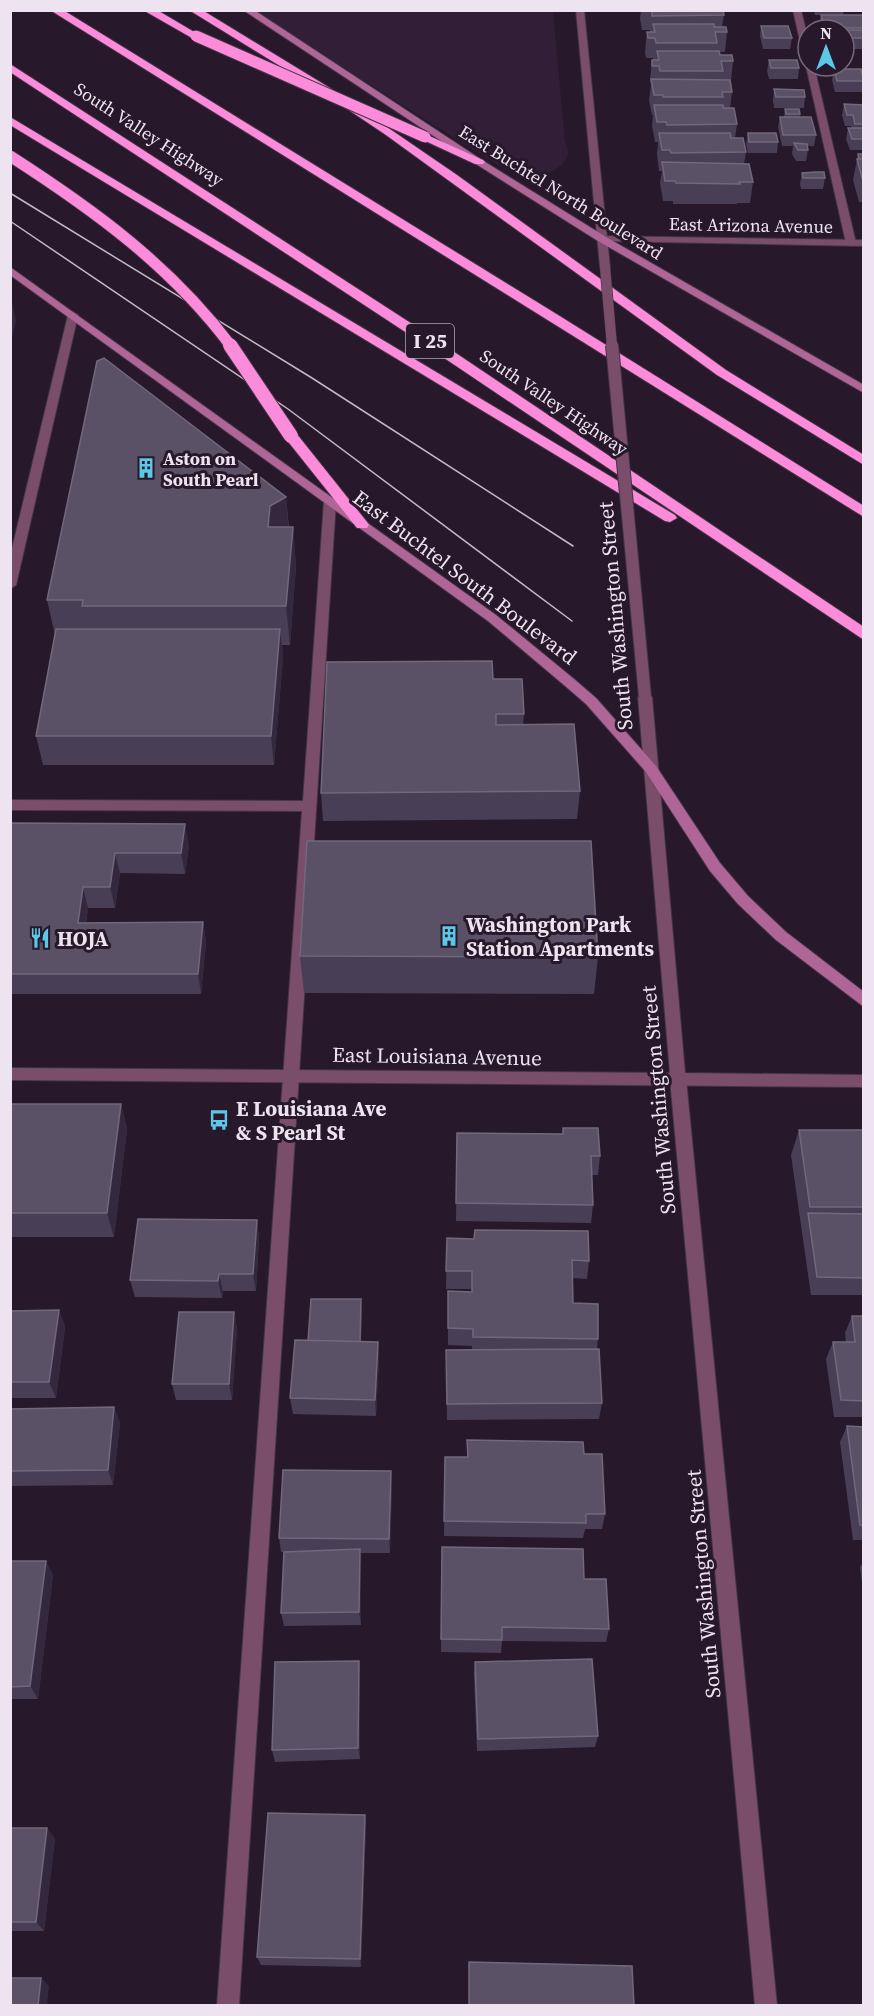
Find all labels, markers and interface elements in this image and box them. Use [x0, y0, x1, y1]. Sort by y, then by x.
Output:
north arrow [796, 18, 856, 78]
text: N [820, 22, 832, 44]
street label: South Valley Highway [69, 76, 229, 192]
street label: East Buchtel North Boulevard [454, 119, 668, 265]
street label: East Arizona Avenue [669, 211, 833, 239]
road number: I 25 [406, 324, 454, 358]
street label: South Valley Highway [475, 343, 633, 461]
place label: Aston on South Pearl [163, 446, 259, 492]
building icon: Aston on South Pearl [134, 456, 158, 480]
street label: East Buchtel South Boulevard [347, 483, 583, 671]
street label: South Washington Street [591, 500, 639, 731]
place label: Washington Park Station Apartments [466, 910, 655, 963]
place label: HOJA [57, 924, 108, 953]
building icon: Washington Park Station Apartments [437, 924, 461, 948]
restaurant icon: HOJA [28, 926, 52, 950]
street label: South Washington Street [634, 984, 682, 1215]
street label: East Louisiana Avenue [332, 1040, 542, 1072]
place label: E Louisiana Ave & S Pearl St [236, 1094, 386, 1147]
bus stop icon: E Louisiana Ave & S Pearl St [207, 1108, 231, 1132]
street label: South Washington Street [679, 1468, 727, 1699]

